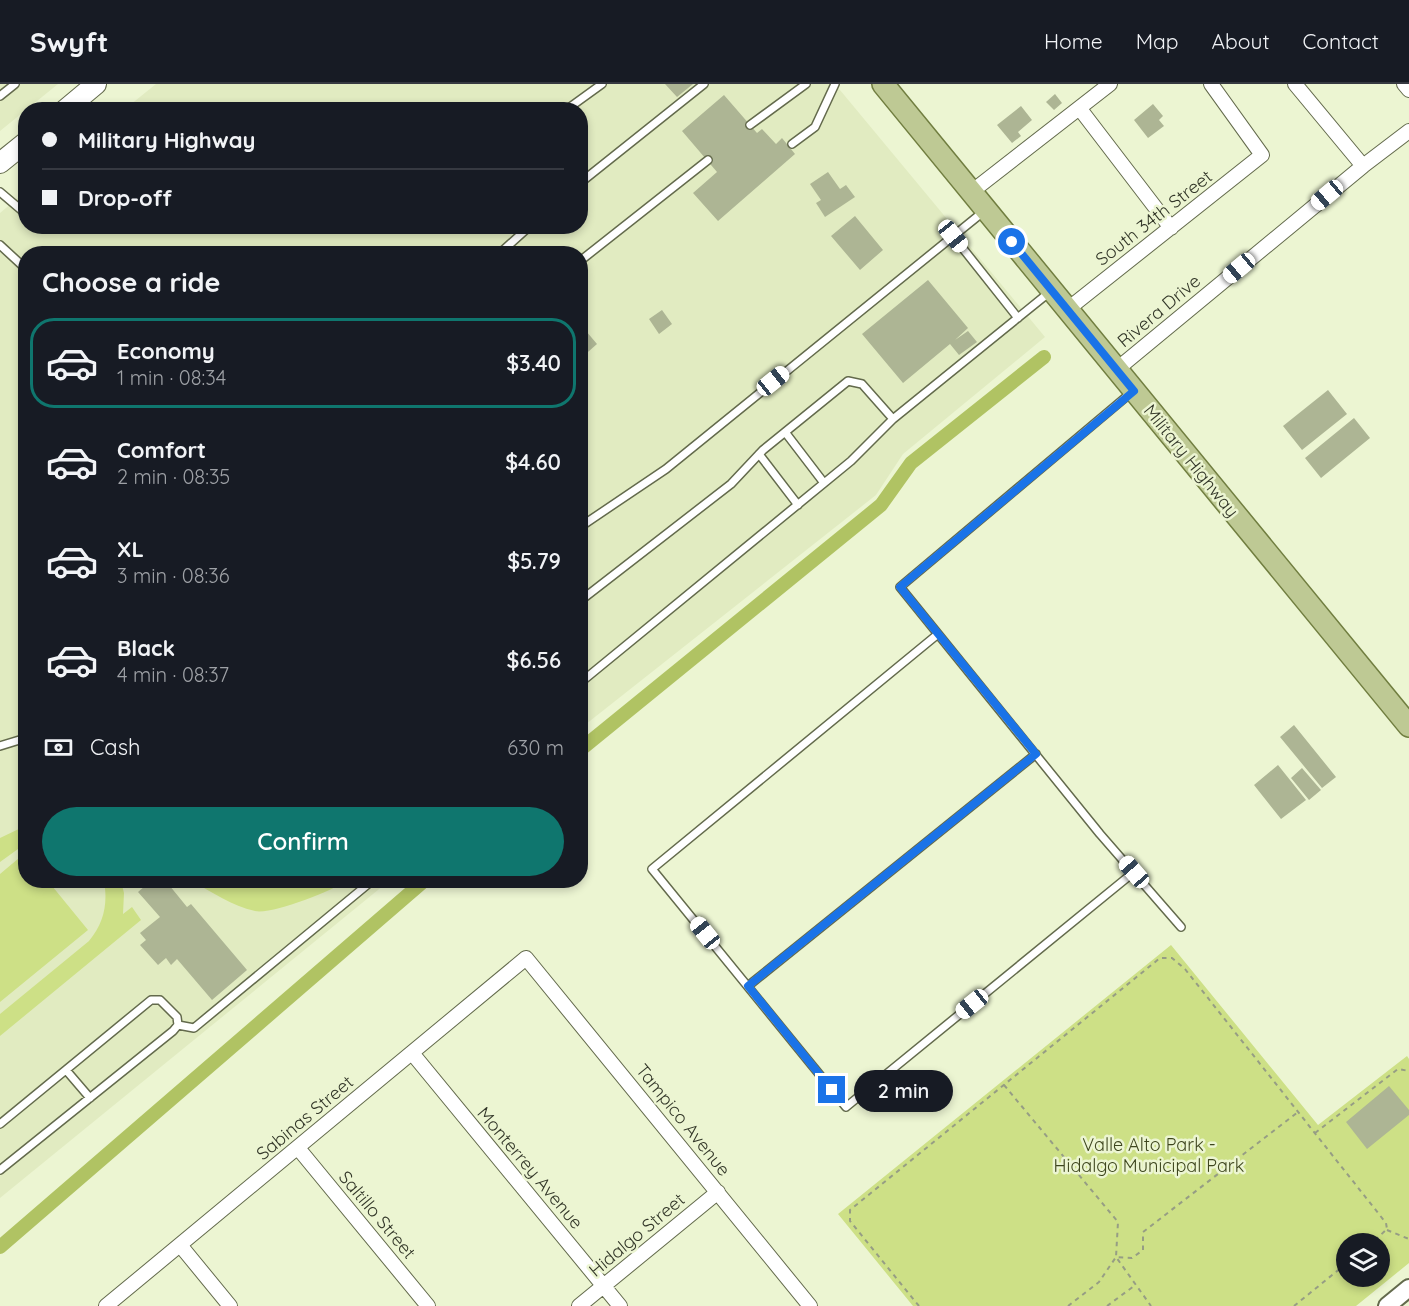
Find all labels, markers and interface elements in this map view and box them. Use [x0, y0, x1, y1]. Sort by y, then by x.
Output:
text: Swyft [30, 24, 108, 59]
text: Home [1044, 28, 1103, 54]
text: Map [1136, 28, 1179, 54]
text: About [1212, 28, 1270, 54]
text: Contact [1303, 28, 1379, 54]
text: Military Highway [78, 126, 255, 154]
street label: South 34th Street [1091, 165, 1217, 270]
car [1307, 177, 1347, 213]
text: Drop-off [78, 184, 172, 212]
car [935, 216, 971, 256]
route start [998, 228, 1025, 255]
car [1219, 250, 1259, 286]
text: Choose a ride [42, 265, 220, 299]
street label: Rivera Drive [1112, 269, 1205, 352]
icon: car [45, 336, 99, 390]
text: Economy [117, 337, 215, 365]
text: $3.40 [506, 349, 561, 377]
car [753, 363, 793, 399]
text: 1 min · 08:34 [117, 365, 226, 390]
street label: Military Highway [1139, 400, 1244, 522]
icon: car [45, 435, 99, 489]
text: Comfort [117, 436, 206, 464]
text: $4.60 [505, 448, 561, 476]
text: 2 min · 08:35 [117, 464, 230, 489]
icon: car [45, 534, 99, 588]
text: XL [117, 535, 144, 563]
text: $5.79 [507, 547, 561, 575]
text: 3 min · 08:36 [117, 563, 230, 588]
icon: car [45, 633, 99, 687]
text: Black [117, 634, 175, 662]
text: $6.56 [507, 646, 561, 674]
text: 4 min · 08:37 [117, 662, 229, 687]
icon: cash [42, 731, 75, 764]
text: Cash [90, 733, 141, 761]
text: 630 m [507, 735, 564, 760]
button: Confirm [42, 807, 564, 876]
car [1115, 853, 1153, 891]
car [687, 913, 723, 953]
car [952, 986, 992, 1022]
street label: Tampico Avenue [631, 1059, 736, 1180]
callout: 2 min [853, 1069, 952, 1111]
street label: Sabinas Street [251, 1070, 358, 1165]
route end [818, 1076, 845, 1103]
text: 2 min [878, 1078, 929, 1103]
street label: Monterrey Avenue [473, 1102, 588, 1234]
park label: Valle Alto Park - Hidalgo Municipal Park [1054, 1133, 1244, 1177]
street label: Saltillo Street [334, 1166, 421, 1263]
street label: Hidalgo Street [584, 1188, 689, 1281]
map controls [1336, 1233, 1390, 1287]
button: layers [1336, 1233, 1390, 1287]

